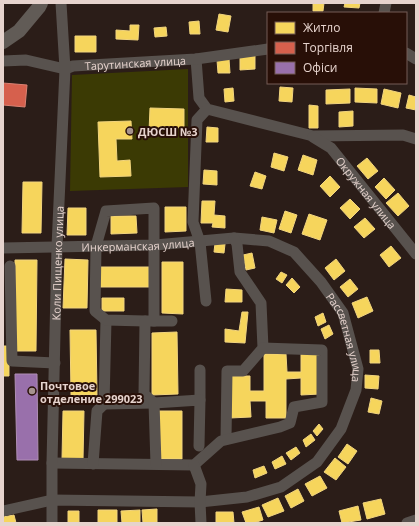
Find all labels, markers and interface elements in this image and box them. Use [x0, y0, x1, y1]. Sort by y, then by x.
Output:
legend [267, 12, 407, 84]
text: Житло [303, 19, 340, 36]
text: Торгівля [303, 39, 353, 56]
street label: Тарутинская улица [84, 52, 186, 73]
text: Офіси [303, 59, 337, 76]
place label: ДЮСШ №3 [138, 124, 198, 139]
marker: ДЮСШ №3 [125, 126, 135, 136]
street label: Окружная улица [333, 153, 400, 232]
street label: Коли Пищенко улица [48, 205, 66, 320]
street label: Инкерманская улица [81, 234, 195, 254]
street label: Рассветная улица [323, 289, 365, 383]
place label: Почтовое отделение 299023 [40, 378, 143, 406]
marker: Почтовое отделение 299023 [27, 386, 37, 396]

